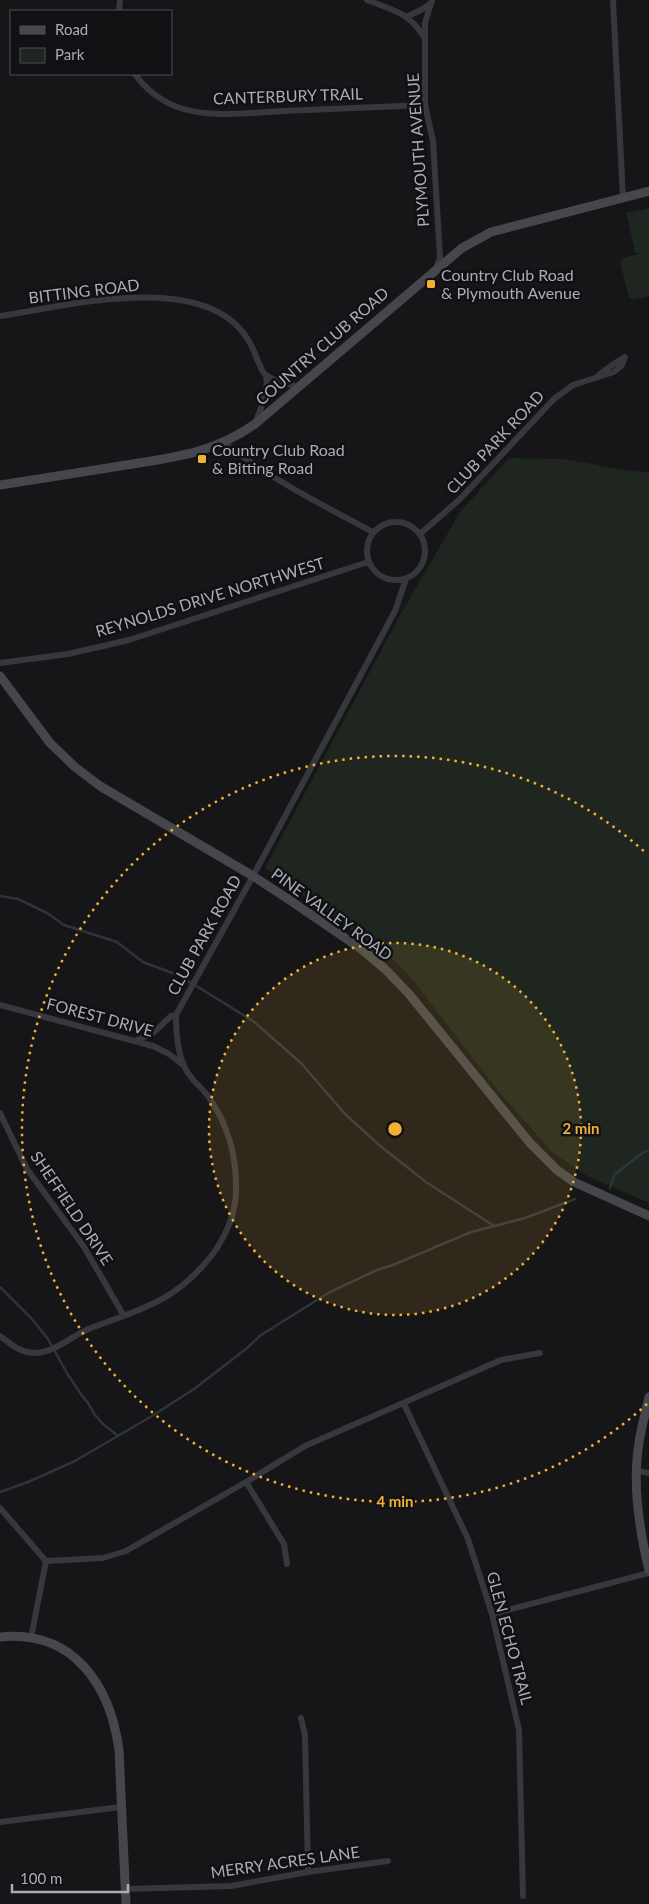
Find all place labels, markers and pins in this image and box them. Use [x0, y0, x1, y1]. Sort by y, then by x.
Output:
place label: Country Club Road & Plymouth Avenue [441, 265, 580, 302]
marker: Country Club Road & Plymouth Avenue [425, 278, 437, 290]
place label: Country Club Road & Bitting Road [212, 440, 345, 477]
marker: Country Club Road & Bitting Road [196, 453, 208, 465]
centre of rings [386, 1120, 404, 1138]

